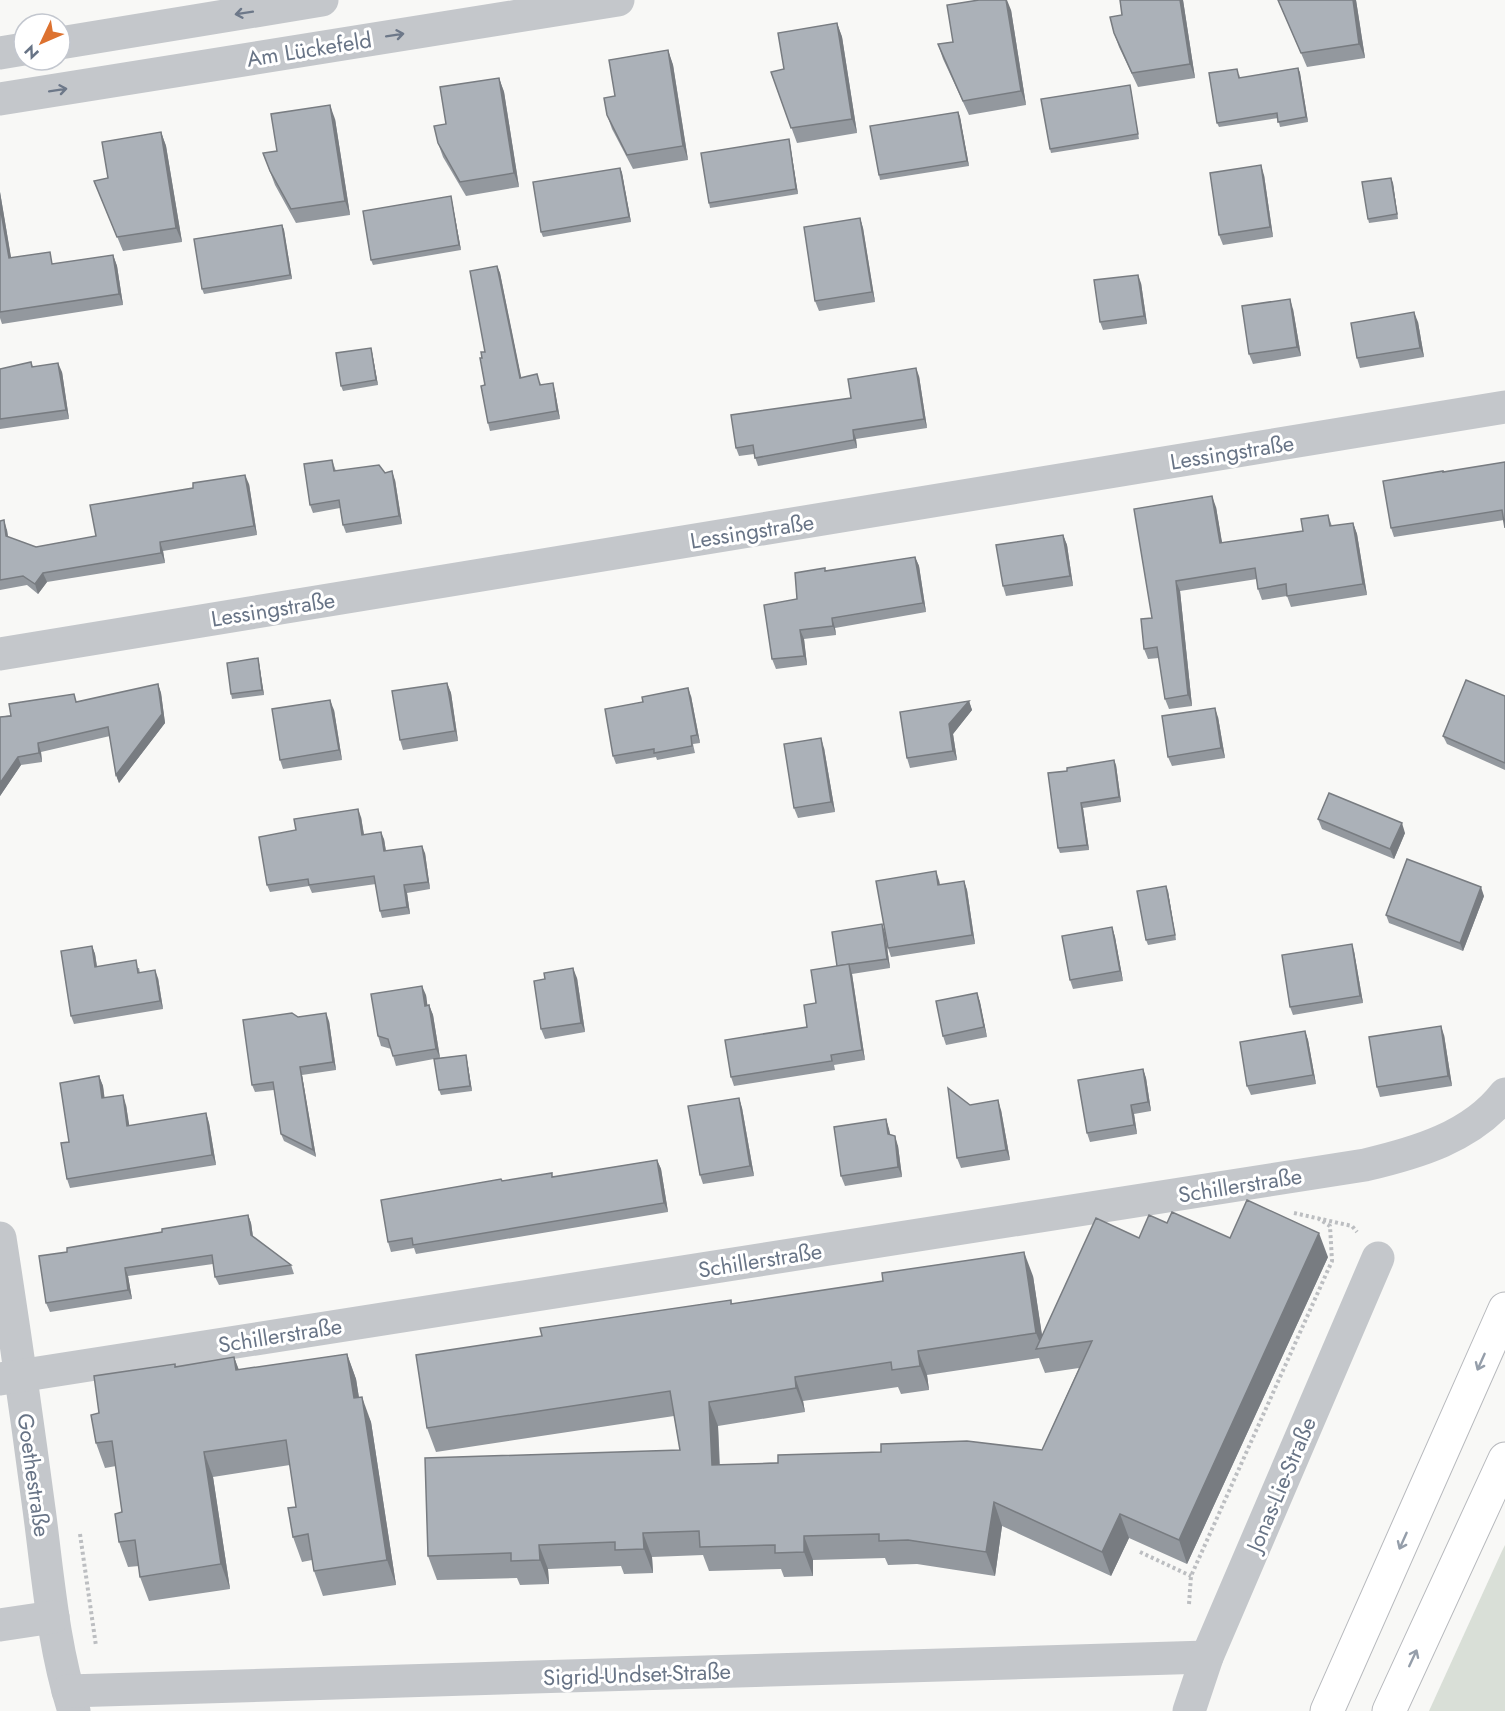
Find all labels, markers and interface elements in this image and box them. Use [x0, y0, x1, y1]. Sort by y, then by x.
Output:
one-way arrow [234, 8, 254, 19]
north arrow [12, 12, 72, 72]
street label: Am Lückefeld [244, 23, 374, 75]
one-way arrow [385, 30, 405, 41]
text: N [19, 40, 44, 65]
one-way arrow [47, 84, 67, 95]
street label: Lessingstraße [1168, 426, 1296, 478]
street label: Lessingstraße [688, 505, 816, 557]
street label: Lessingstraße [209, 583, 337, 635]
street label: Schillerstraße [1176, 1159, 1304, 1211]
street label: Schillerstraße [696, 1234, 824, 1286]
street label: Schillerstraße [216, 1309, 344, 1361]
one-way arrow [1475, 1353, 1487, 1371]
street label: Goethestraße [9, 1411, 59, 1539]
street label: Jonas-Lie-Straße [1237, 1412, 1324, 1559]
one-way arrow [1397, 1531, 1408, 1550]
one-way arrow [1408, 1649, 1420, 1667]
street label: Sigrid-Undset-Straße [543, 1655, 731, 1693]

